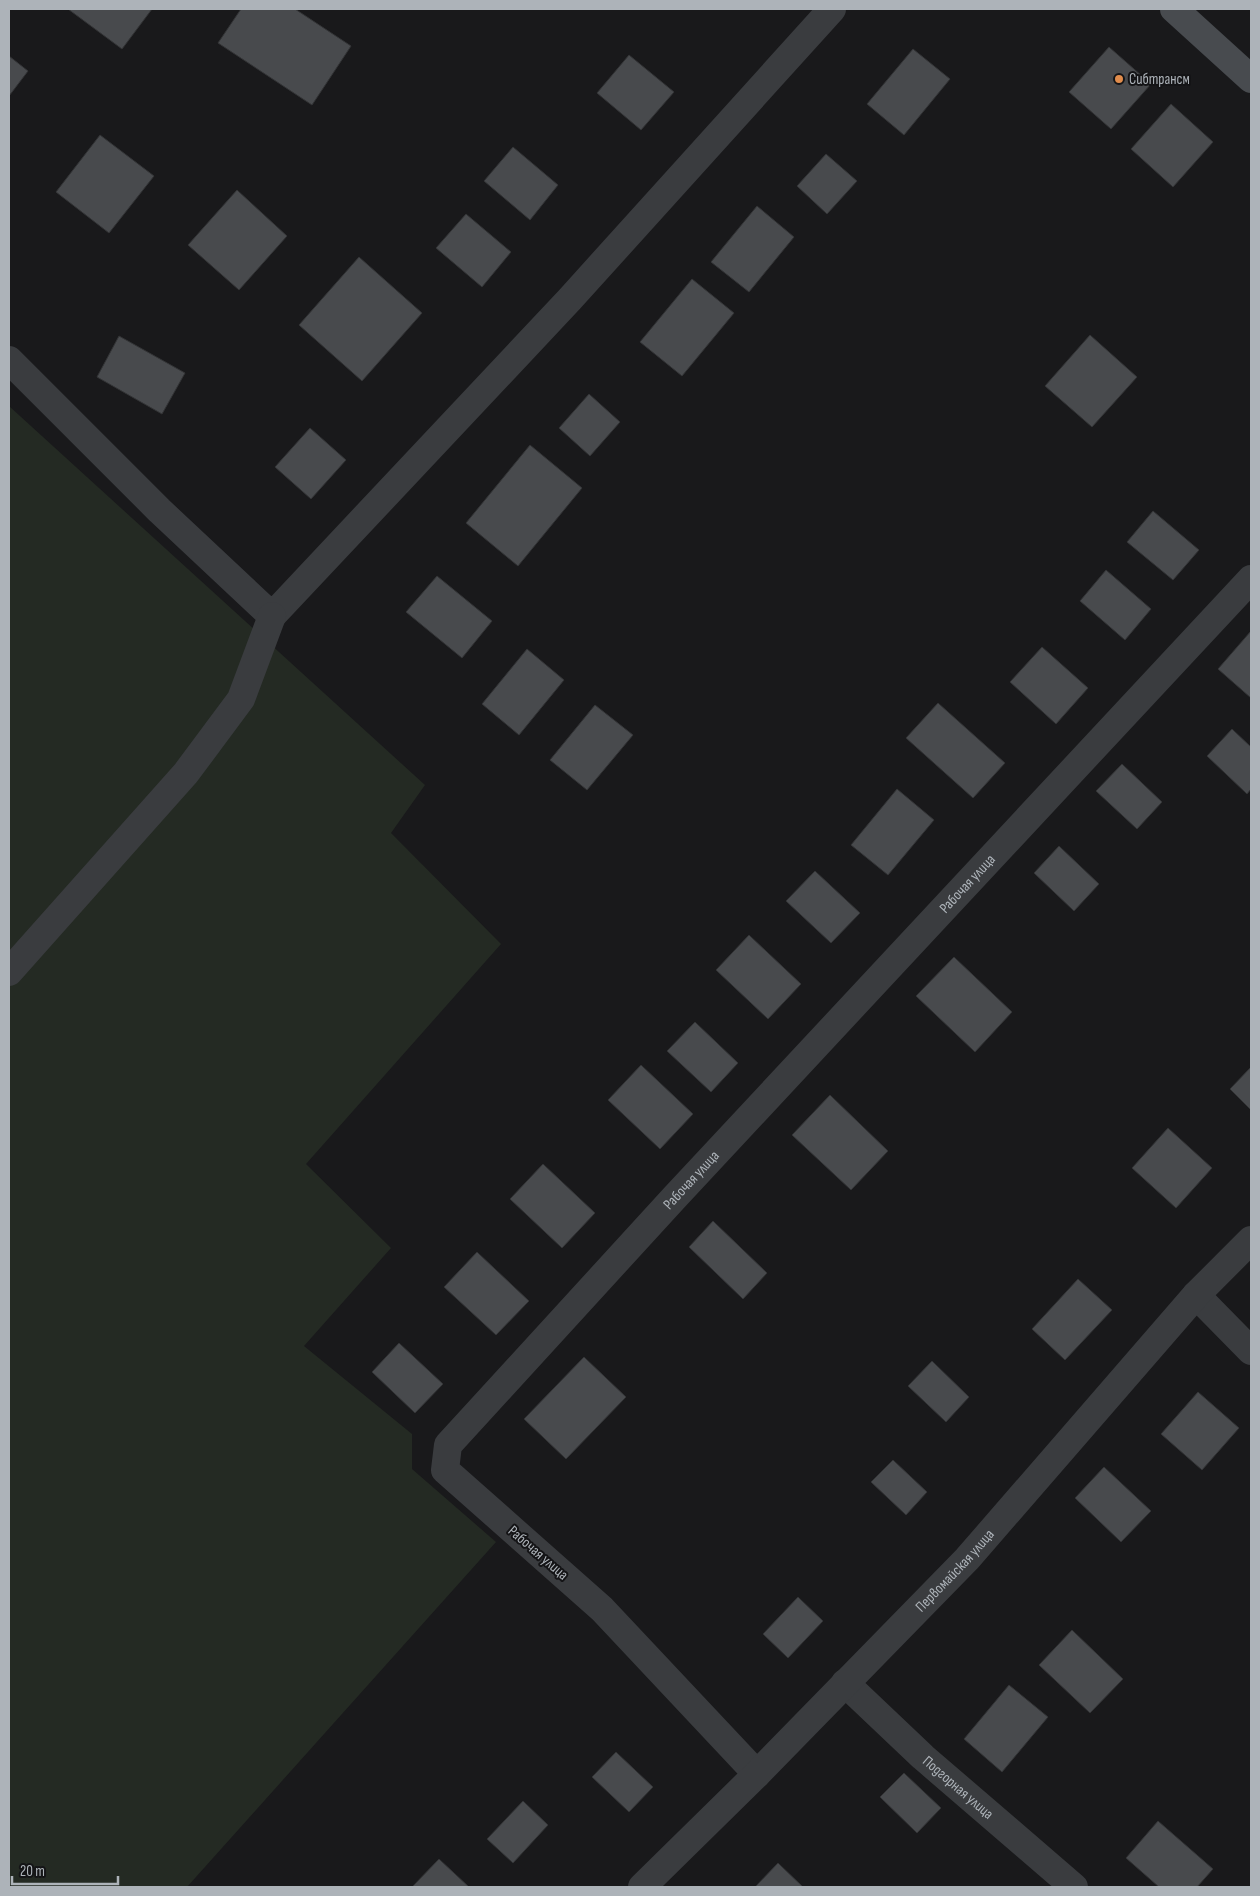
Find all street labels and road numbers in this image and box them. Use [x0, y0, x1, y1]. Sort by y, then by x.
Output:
street label: Рабочая улица [935, 850, 999, 917]
street label: Рабочая улица [659, 1146, 723, 1213]
street label: Рабочая улица [504, 1522, 572, 1584]
street label: Первомайская улица [911, 1525, 998, 1616]
street label: Подгорная улица [919, 1752, 998, 1823]

